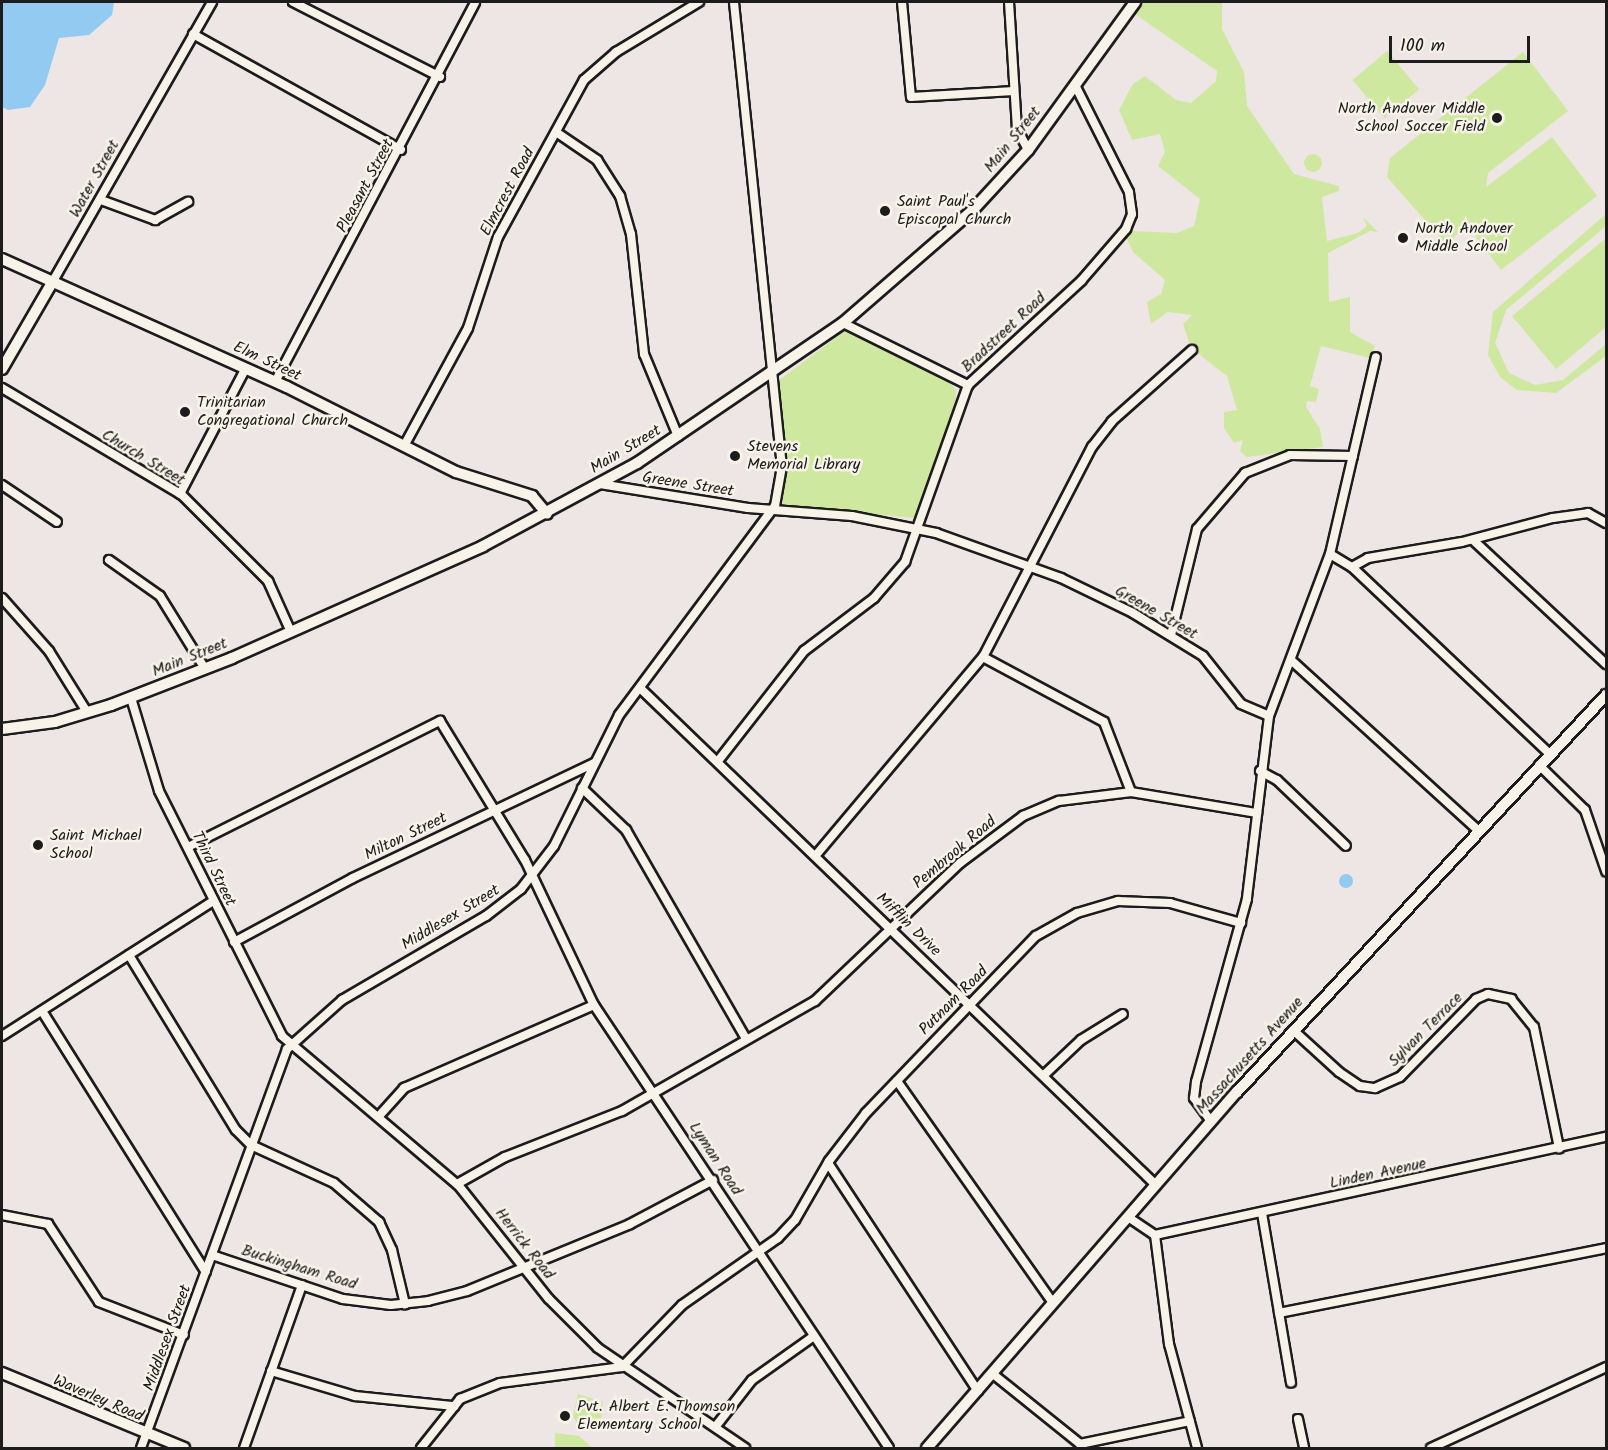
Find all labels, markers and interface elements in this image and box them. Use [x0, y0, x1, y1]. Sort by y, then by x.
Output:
scale bar [1392, 24, 1533, 62]
text: 100 m [1400, 32, 1445, 61]
place label: North Andover Middle School Soccer Field [1338, 99, 1485, 137]
street label: Main Street [981, 103, 1045, 177]
marker: North Andover Middle School Soccer Field [1490, 111, 1504, 125]
street label: Pleasant Street [333, 136, 399, 236]
street label: Water Street [66, 137, 124, 221]
street label: Elmcrest Road [477, 145, 539, 239]
place label: Saint Paul's Episcopal Church [897, 192, 1011, 230]
marker: Saint Paul's Episcopal Church [878, 204, 892, 218]
place label: North Andover Middle School [1415, 219, 1512, 257]
marker: North Andover Middle School [1396, 231, 1410, 245]
street label: Bradstreet Road [958, 289, 1050, 377]
street label: Elm Street [230, 338, 304, 386]
place label: Trinitarian Congregational Church [197, 393, 348, 431]
marker: Trinitarian Congregational Church [178, 405, 192, 419]
street label: Main Street [587, 421, 665, 479]
street label: Church Street [98, 426, 188, 490]
place label: Stevens Memorial Library [747, 437, 860, 475]
marker: Stevens Memorial Library [728, 449, 742, 463]
street label: Greene Street [641, 468, 735, 502]
street label: Greene Street [1111, 582, 1201, 644]
street label: Main Street [150, 634, 230, 682]
street label: Milton Street [362, 809, 450, 865]
street label: Pembrook Road [909, 813, 1001, 893]
place label: Saint Michael School [50, 826, 142, 864]
street label: Third Street [187, 828, 239, 910]
marker: Saint Michael School [31, 838, 45, 852]
street label: Middlesex Street [398, 881, 504, 955]
street label: Mifflin Drive [871, 889, 945, 961]
street label: Putnam Road [915, 962, 993, 1040]
street label: Sylvan Terrace [1385, 989, 1467, 1071]
street label: Massachusetts Avenue [1192, 993, 1308, 1119]
street label: Lyman Road [684, 1119, 746, 1199]
street label: Linden Avenue [1328, 1154, 1428, 1194]
street label: Herrick Road [490, 1204, 558, 1284]
street label: Buckingham Road [239, 1241, 359, 1295]
street label: Middlesex Street [140, 1282, 196, 1394]
street label: Waverley Road [50, 1371, 146, 1427]
place label: Pvt. Albert E. Thomson Elementary School [577, 1397, 735, 1435]
marker: Pvt. Albert E. Thomson Elementary School [558, 1409, 572, 1423]

